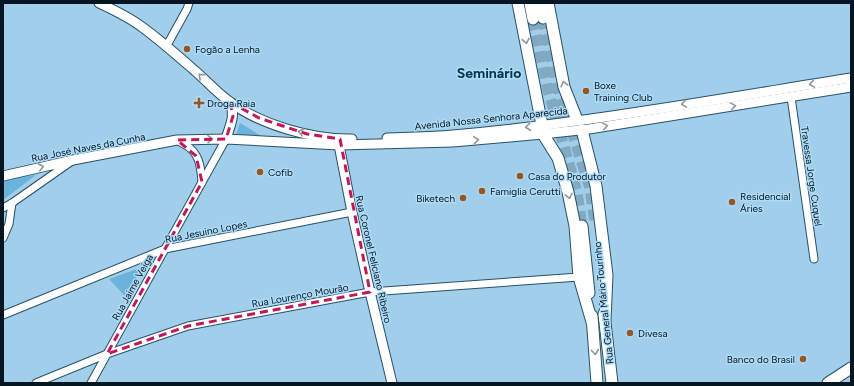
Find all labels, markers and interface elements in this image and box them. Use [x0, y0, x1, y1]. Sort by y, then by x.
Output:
one-way arrow [521, 38, 530, 44]
place label: Fogão a Lenha [195, 43, 260, 56]
marker: Fogão a Lenha [182, 44, 192, 54]
district label: Seminário [457, 65, 521, 82]
one-way arrow [198, 74, 206, 81]
place label: Boxe Training Club [594, 79, 653, 104]
one-way arrow [809, 79, 816, 88]
one-way arrow [560, 81, 569, 88]
marker: Boxe Training Club [581, 86, 591, 96]
place label: Droga Raia [207, 97, 255, 110]
marker: Droga Raia [194, 98, 204, 108]
one-way arrow [681, 99, 687, 108]
one-way arrow [730, 102, 736, 111]
street label: Avenida Nossa Senhora Aparecida [414, 104, 568, 133]
one-way arrow [525, 122, 531, 131]
one-way arrow [602, 122, 608, 131]
street label: Travessa Jorge Cuquel [798, 125, 825, 227]
one-way arrow [298, 129, 304, 137]
street label: Rua José Naves da Cunha [30, 130, 146, 165]
one-way arrow [207, 135, 213, 143]
one-way arrow [473, 136, 479, 145]
one-way arrow [38, 164, 44, 172]
place label: Cofib [268, 166, 293, 179]
marker: Cofib [255, 167, 265, 177]
place label: Casa do Produtor [528, 170, 607, 183]
marker: Casa do Produtor [515, 171, 525, 181]
place label: Famiglia Cerutti [490, 185, 561, 198]
marker: Famiglia Cerutti [477, 186, 487, 196]
place label: Residencial Áries [740, 190, 791, 215]
place label: Biketech [416, 192, 455, 205]
one-way arrow [564, 192, 572, 199]
marker: Biketech [458, 193, 468, 203]
street label: Rua Coronel Feliciano Ribeiro [352, 194, 395, 324]
marker: Residencial Áries [727, 197, 737, 207]
street label: Rua Jesuino Lopes [164, 217, 249, 246]
street label: Rua General Mário Tourinho [591, 241, 616, 365]
street label: Rua Jaime Veiga [109, 252, 156, 323]
street label: Rua Lourenço Mourão [251, 281, 350, 310]
place label: Divesa [638, 327, 668, 340]
marker: Divesa [625, 328, 635, 338]
one-way arrow [590, 349, 599, 355]
place label: Banco do Brasil [727, 353, 795, 366]
marker: Banco do Brasil [798, 354, 808, 364]

